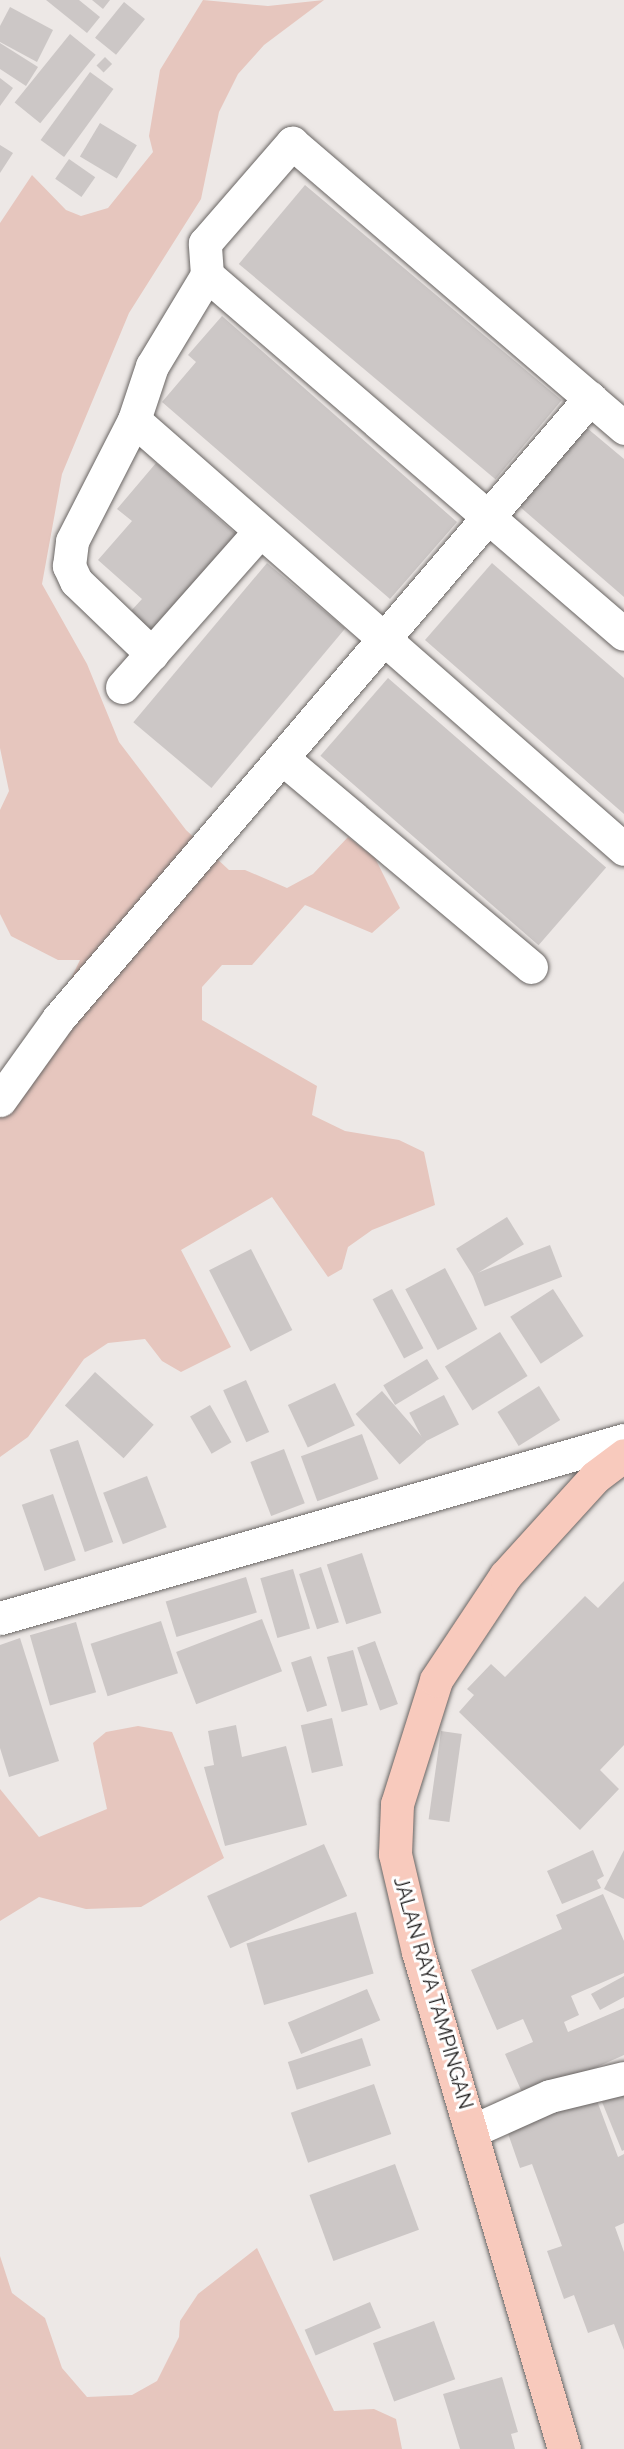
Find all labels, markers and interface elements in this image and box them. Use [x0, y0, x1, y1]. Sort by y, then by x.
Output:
street label: JALAN RAYA TAMPINGAN [388, 1874, 478, 2112]

